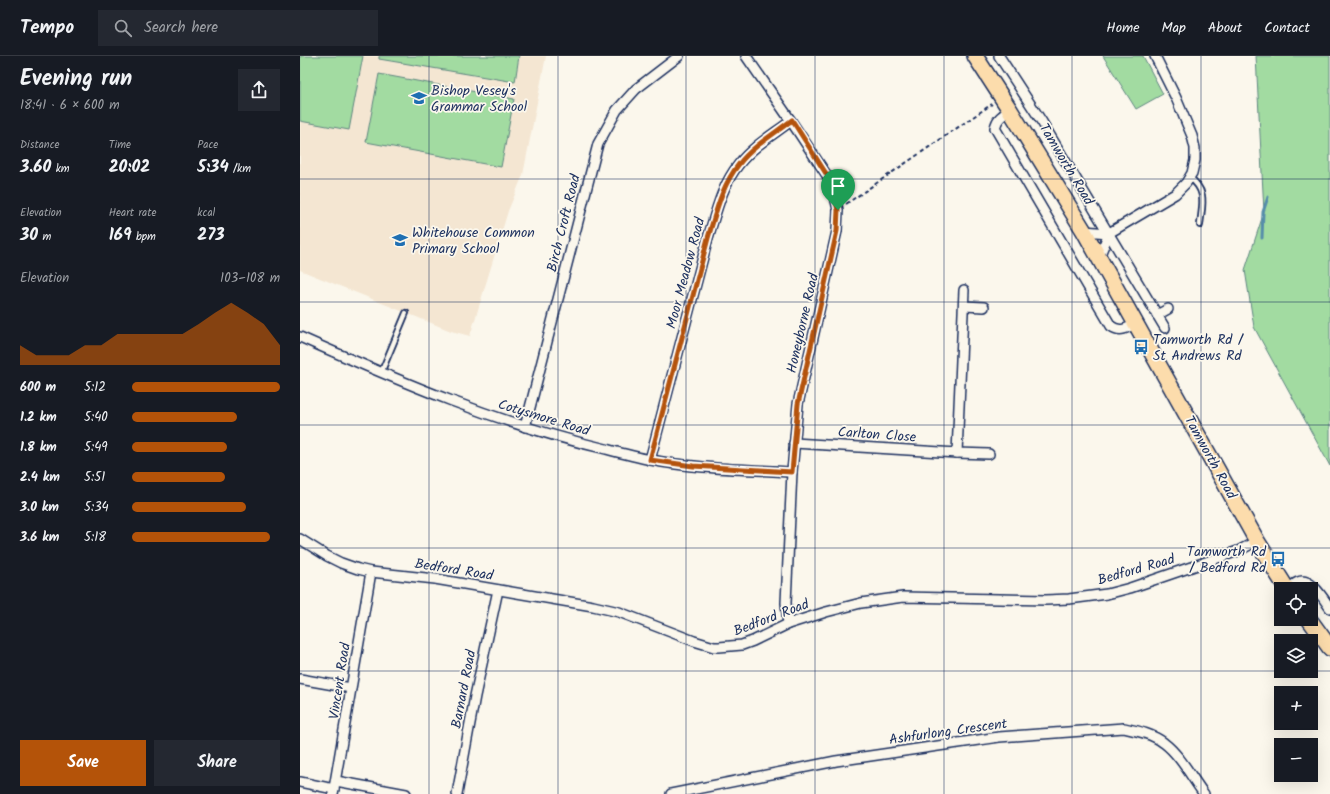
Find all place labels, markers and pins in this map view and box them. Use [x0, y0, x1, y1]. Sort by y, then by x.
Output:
place label: Bishop Vesey's Grammar School [431, 80, 528, 118]
school or university icon: Bishop Vesey's Grammar School [410, 89, 428, 107]
pin [821, 169, 855, 210]
place label: Whitehouse Common Primary School [412, 222, 535, 260]
school or university icon: Whitehouse Common Primary School [391, 231, 409, 249]
place label: Tamworth Rd / St Andrews Rd [1153, 329, 1244, 367]
bus stop icon: Tamworth Rd / St Andrews Rd [1132, 338, 1150, 356]
place label: Tamworth Rd / Bedford Rd [1187, 541, 1267, 579]
bus stop icon: Tamworth Rd / Bedford Rd [1269, 550, 1287, 568]

